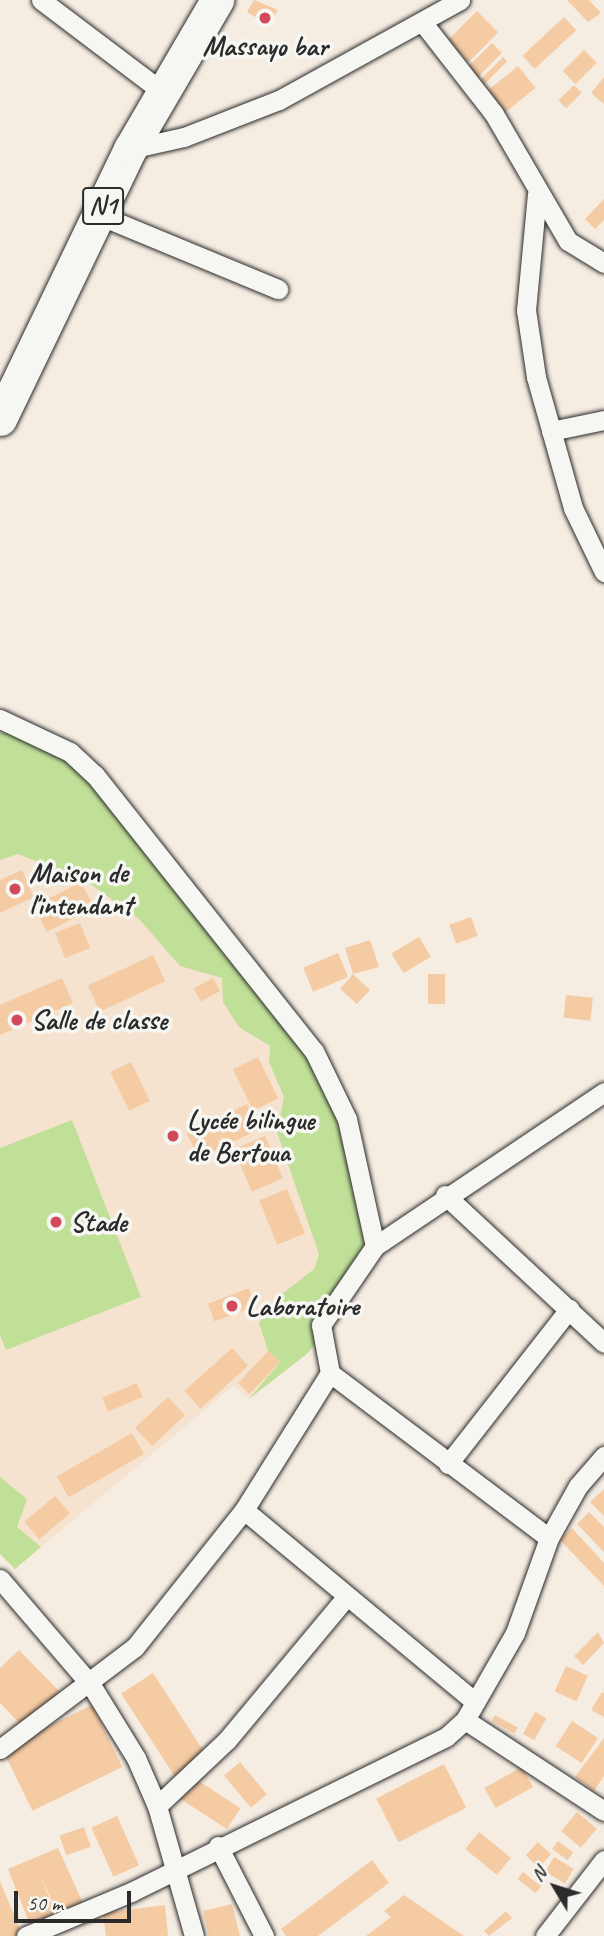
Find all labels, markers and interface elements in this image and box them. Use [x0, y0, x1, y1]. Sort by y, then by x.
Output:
marker: Massayo bar [257, 10, 273, 26]
place label: Massayo bar [202, 29, 328, 63]
road number: N1 [82, 183, 124, 228]
place label: Maison de l'intendant [29, 856, 132, 922]
marker: Maison de l'intendant [7, 881, 23, 897]
place label: Salle de classe [31, 1003, 167, 1037]
marker: Salle de classe [9, 1012, 25, 1028]
place label: Lycée bilingue de Bertoua [187, 1103, 314, 1169]
marker: Lycée bilingue de Bertoua [165, 1128, 181, 1144]
place label: Stade [70, 1205, 127, 1239]
marker: Stade [48, 1214, 64, 1230]
place label: Laboratoire [246, 1289, 359, 1323]
marker: Laboratoire [224, 1298, 240, 1314]
north arrow [520, 1852, 590, 1922]
text: N [525, 1862, 552, 1886]
scale bar [18, 1876, 135, 1920]
text: 50 m [27, 1890, 63, 1916]

